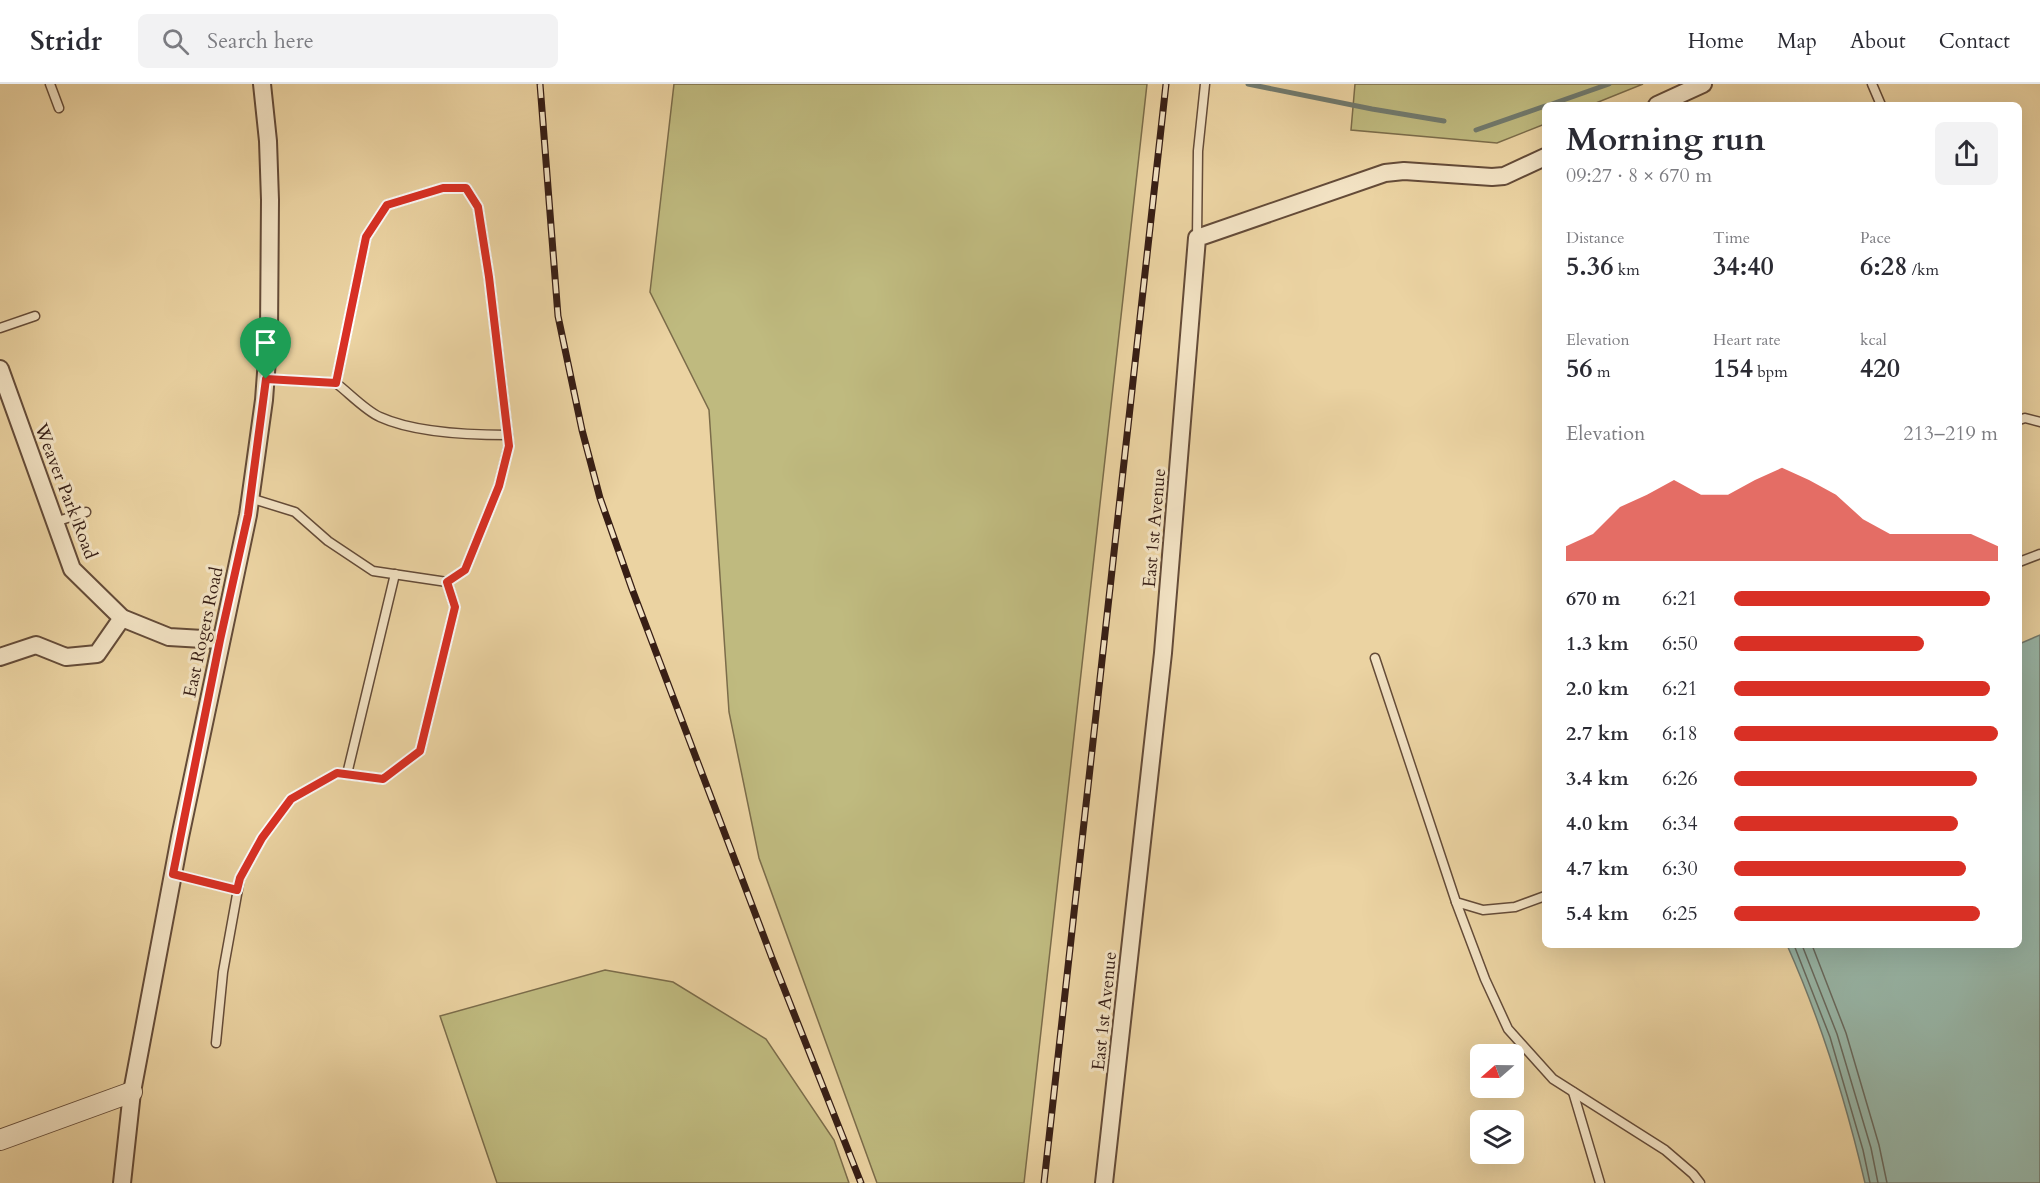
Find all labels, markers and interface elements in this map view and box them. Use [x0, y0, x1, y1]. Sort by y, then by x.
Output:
search box [138, 14, 558, 68]
text: Stridr [30, 22, 102, 60]
icon: search [159, 25, 192, 58]
text: Search here [207, 26, 314, 56]
text: Home [1688, 27, 1744, 56]
text: Map [1777, 27, 1817, 56]
text: About [1850, 27, 1906, 56]
text: Contact [1939, 27, 2010, 56]
text: Morning run [1566, 117, 1766, 162]
button: share [1935, 122, 1998, 185]
text: 09:27 · 8 × 670 m [1566, 162, 1712, 189]
text: Distance [1566, 227, 1624, 249]
text: Time [1713, 227, 1750, 249]
text: Pace [1860, 227, 1891, 249]
text: 5.36 [1566, 249, 1614, 284]
text: 34:40 [1713, 249, 1774, 284]
text: 6:28 [1860, 249, 1908, 284]
text: km [1614, 259, 1640, 281]
text: /km [1908, 259, 1939, 281]
pin [240, 317, 291, 379]
icon: arrive [249, 326, 282, 359]
text: Elevation [1566, 329, 1630, 351]
text: Heart rate [1713, 329, 1781, 351]
text: kcal [1860, 329, 1887, 351]
text: 56 [1566, 351, 1593, 386]
text: 154 [1713, 351, 1753, 386]
text: 420 [1860, 351, 1900, 386]
text: m [1593, 361, 1610, 383]
text: bpm [1753, 361, 1788, 383]
street label: Weaver Park Road [28, 419, 103, 563]
text: Elevation [1566, 420, 1645, 447]
text: 213–219 m [1903, 420, 1998, 447]
street label: East 1st Avenue [1137, 467, 1172, 589]
street label: East Rogers Road [177, 564, 230, 700]
text: 670 m [1566, 585, 1621, 612]
text: 6:21 [1662, 585, 1698, 612]
text: 1.3 km [1566, 630, 1629, 657]
text: 6:50 [1662, 630, 1698, 657]
text: 2.0 km [1566, 675, 1629, 702]
text: 6:21 [1662, 675, 1698, 702]
text: 2.7 km [1566, 720, 1629, 747]
text: 6:18 [1662, 720, 1698, 747]
text: 3.4 km [1566, 765, 1629, 792]
text: 6:26 [1662, 765, 1698, 792]
text: 4.0 km [1566, 810, 1629, 837]
text: 6:34 [1662, 810, 1698, 837]
text: 4.7 km [1566, 855, 1629, 882]
text: 6:30 [1662, 855, 1698, 882]
text: 5.4 km [1566, 900, 1629, 927]
text: 6:25 [1662, 900, 1698, 927]
street label: East 1st Avenue [1086, 950, 1123, 1072]
north arrow [1470, 1044, 1524, 1098]
map controls [1470, 1044, 1524, 1164]
button: layers [1470, 1110, 1524, 1164]

